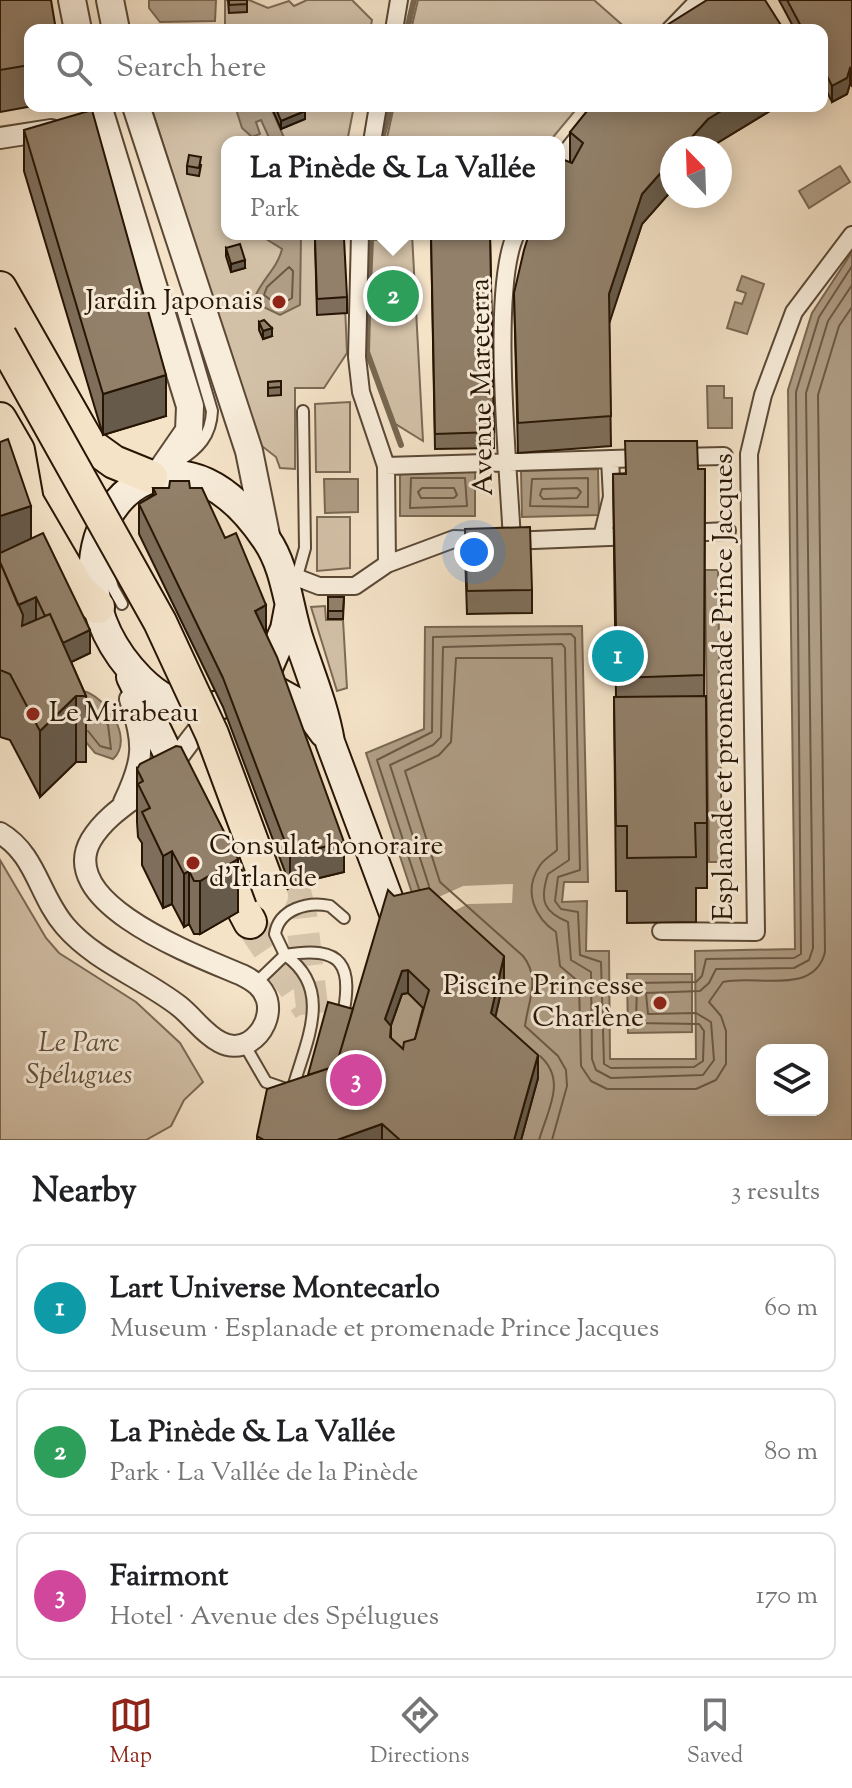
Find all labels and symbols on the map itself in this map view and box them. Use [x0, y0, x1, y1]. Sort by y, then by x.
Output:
north arrow [660, 136, 732, 208]
pin: 2 [367, 266, 419, 326]
street label: Avenue Mareterra [461, 278, 505, 496]
place label: Jardin Japonais [84, 282, 263, 322]
marker: Jardin Japonais [270, 293, 288, 311]
street label: Esplanade et promenade Prince Jacques [705, 453, 745, 921]
your location [454, 532, 494, 572]
pin: 1 [592, 626, 644, 686]
place label: Le Mirabeau [49, 694, 199, 734]
marker: Le Mirabeau [24, 705, 42, 723]
place label: Consulat honoraire d'Irlande [209, 827, 444, 899]
marker: Consulat honoraire d'Irlande [184, 854, 202, 872]
place label: Piscine Princesse Charlène [443, 967, 644, 1039]
marker: Piscine Princesse Charlène [651, 994, 669, 1012]
park label: Le Parc Spélugues [26, 1024, 132, 1096]
pin: 3 [330, 1050, 382, 1110]

